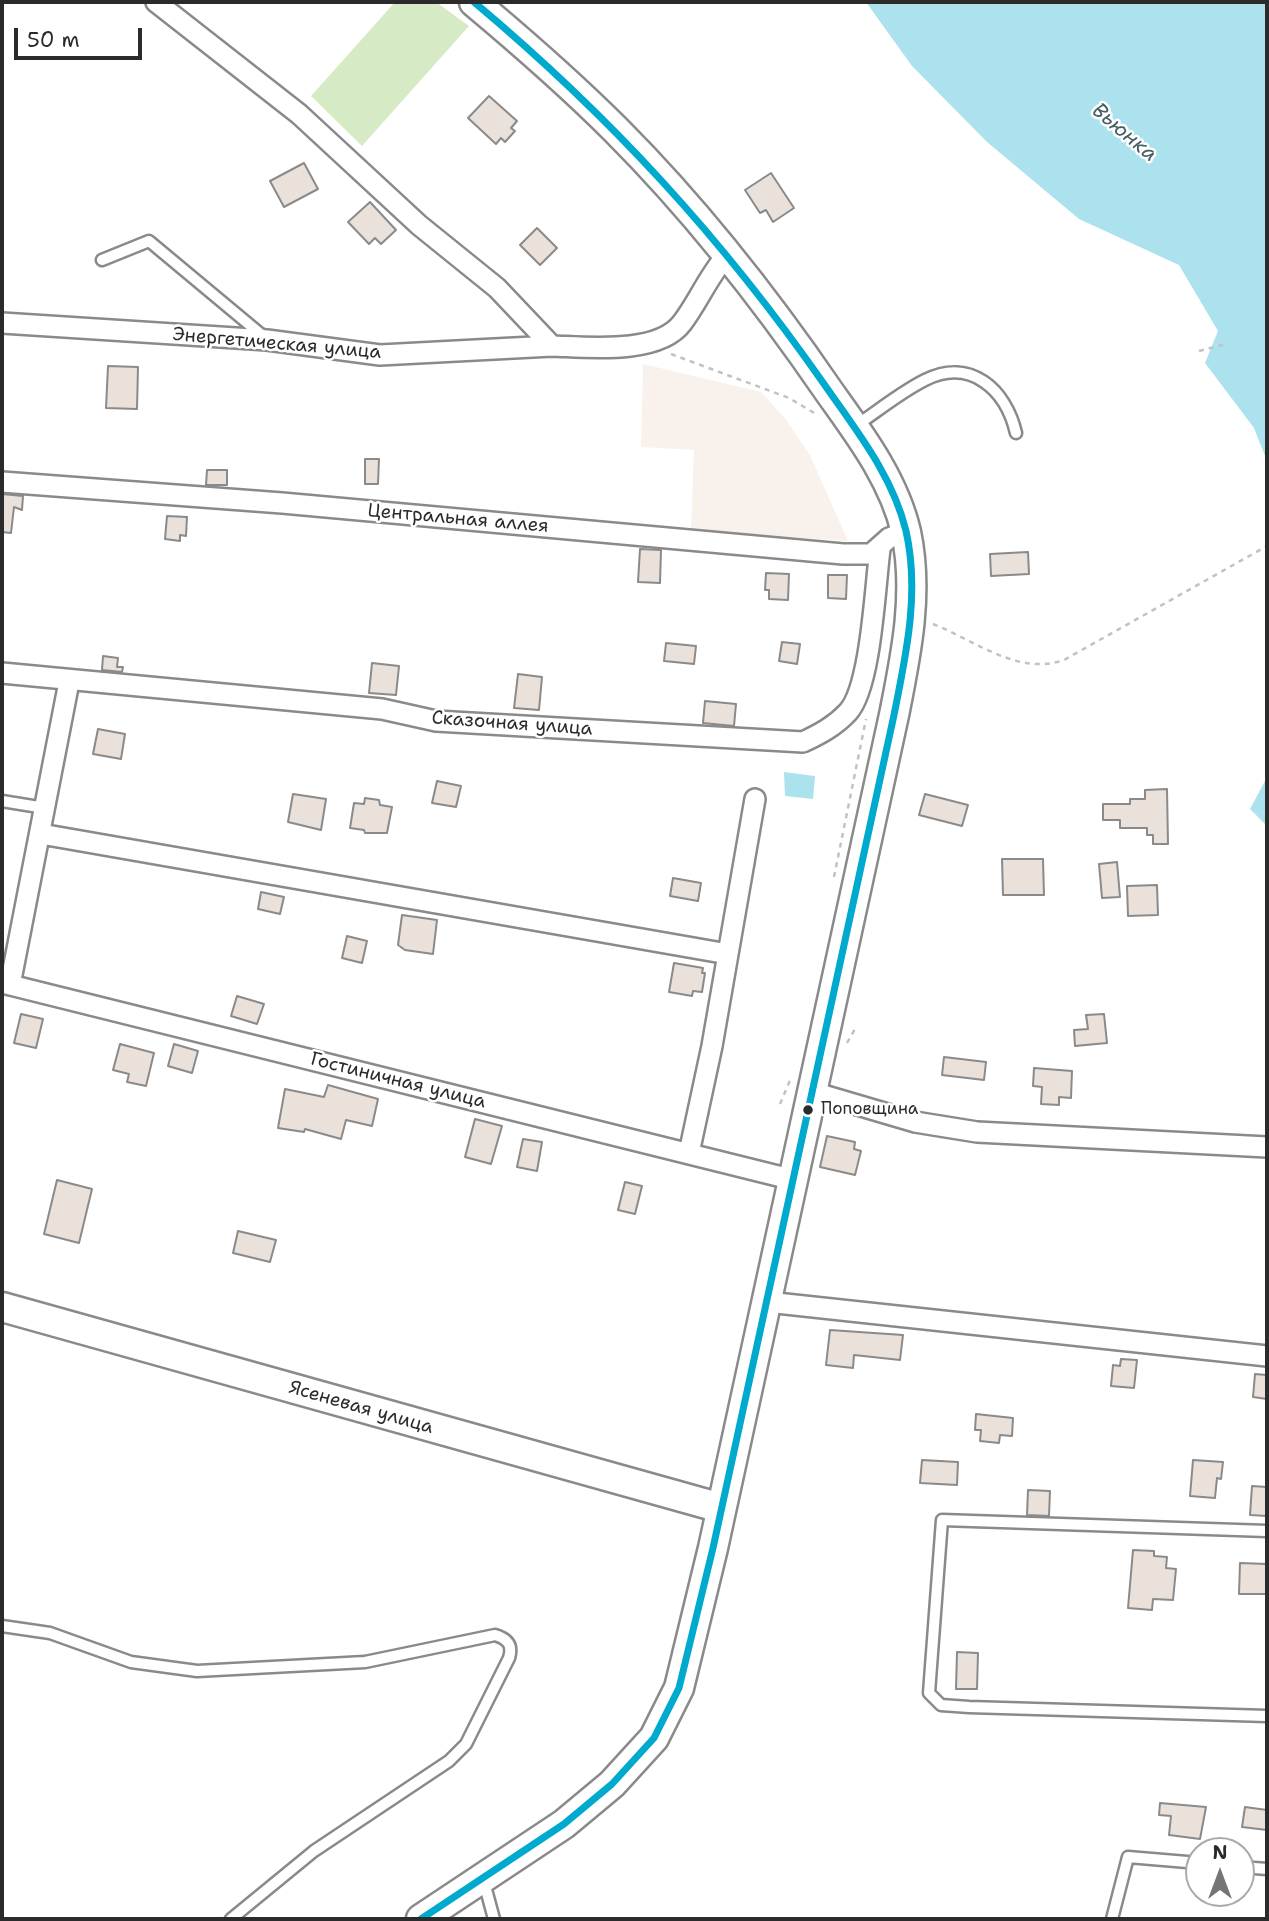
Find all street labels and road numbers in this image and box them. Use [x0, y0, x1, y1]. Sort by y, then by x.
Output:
street label: Энергетическая улица [172, 324, 382, 364]
street label: Центральная аллея [366, 500, 550, 538]
street label: Сказочная улица [431, 707, 593, 741]
street label: Гостиничная улица [308, 1048, 488, 1114]
street label: Ясеневая улица [286, 1376, 436, 1440]

